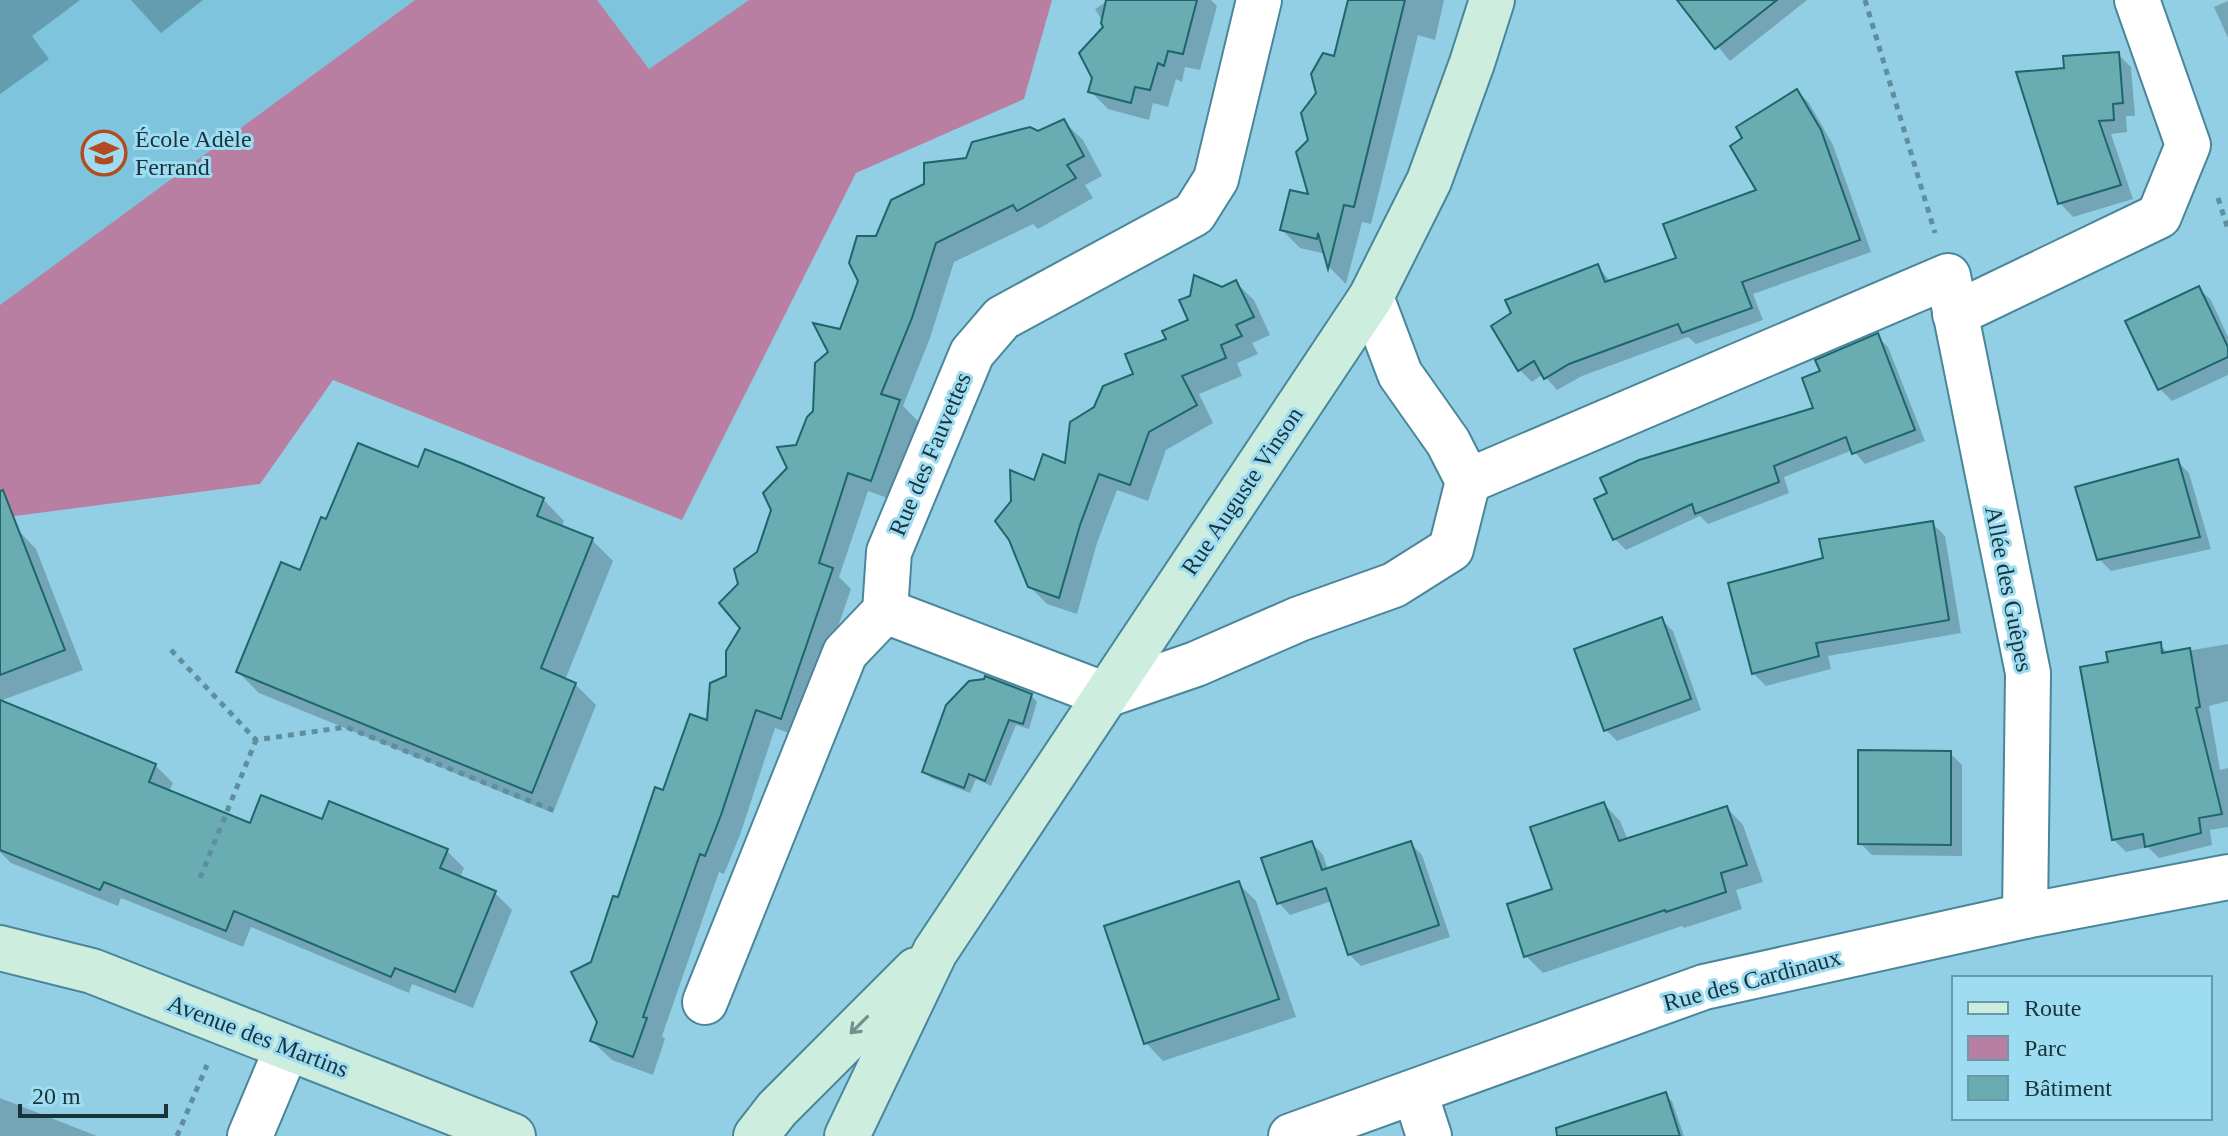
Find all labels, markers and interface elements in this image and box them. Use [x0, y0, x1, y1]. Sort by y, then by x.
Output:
place label: École Adèle Ferrand [135, 126, 252, 180]
school or university icon: École Adèle Ferrand [80, 129, 128, 177]
street label: Rue des Fauvettes [884, 369, 976, 539]
street label: Rue Auguste Vinson [1176, 402, 1308, 580]
street label: Allée des Guêpes [1980, 504, 2038, 674]
street label: Rue des Cardinaux [1660, 944, 1844, 1016]
legend [1952, 976, 2212, 1120]
street label: Avenue des Martins [164, 990, 352, 1082]
text: Route [2024, 995, 2081, 1021]
one-way arrow [850, 1015, 869, 1034]
text: Parc [2024, 1035, 2067, 1061]
scale bar [20, 1068, 166, 1118]
text: Bâtiment [2024, 1075, 2112, 1101]
text: 20 m [32, 1083, 81, 1109]

